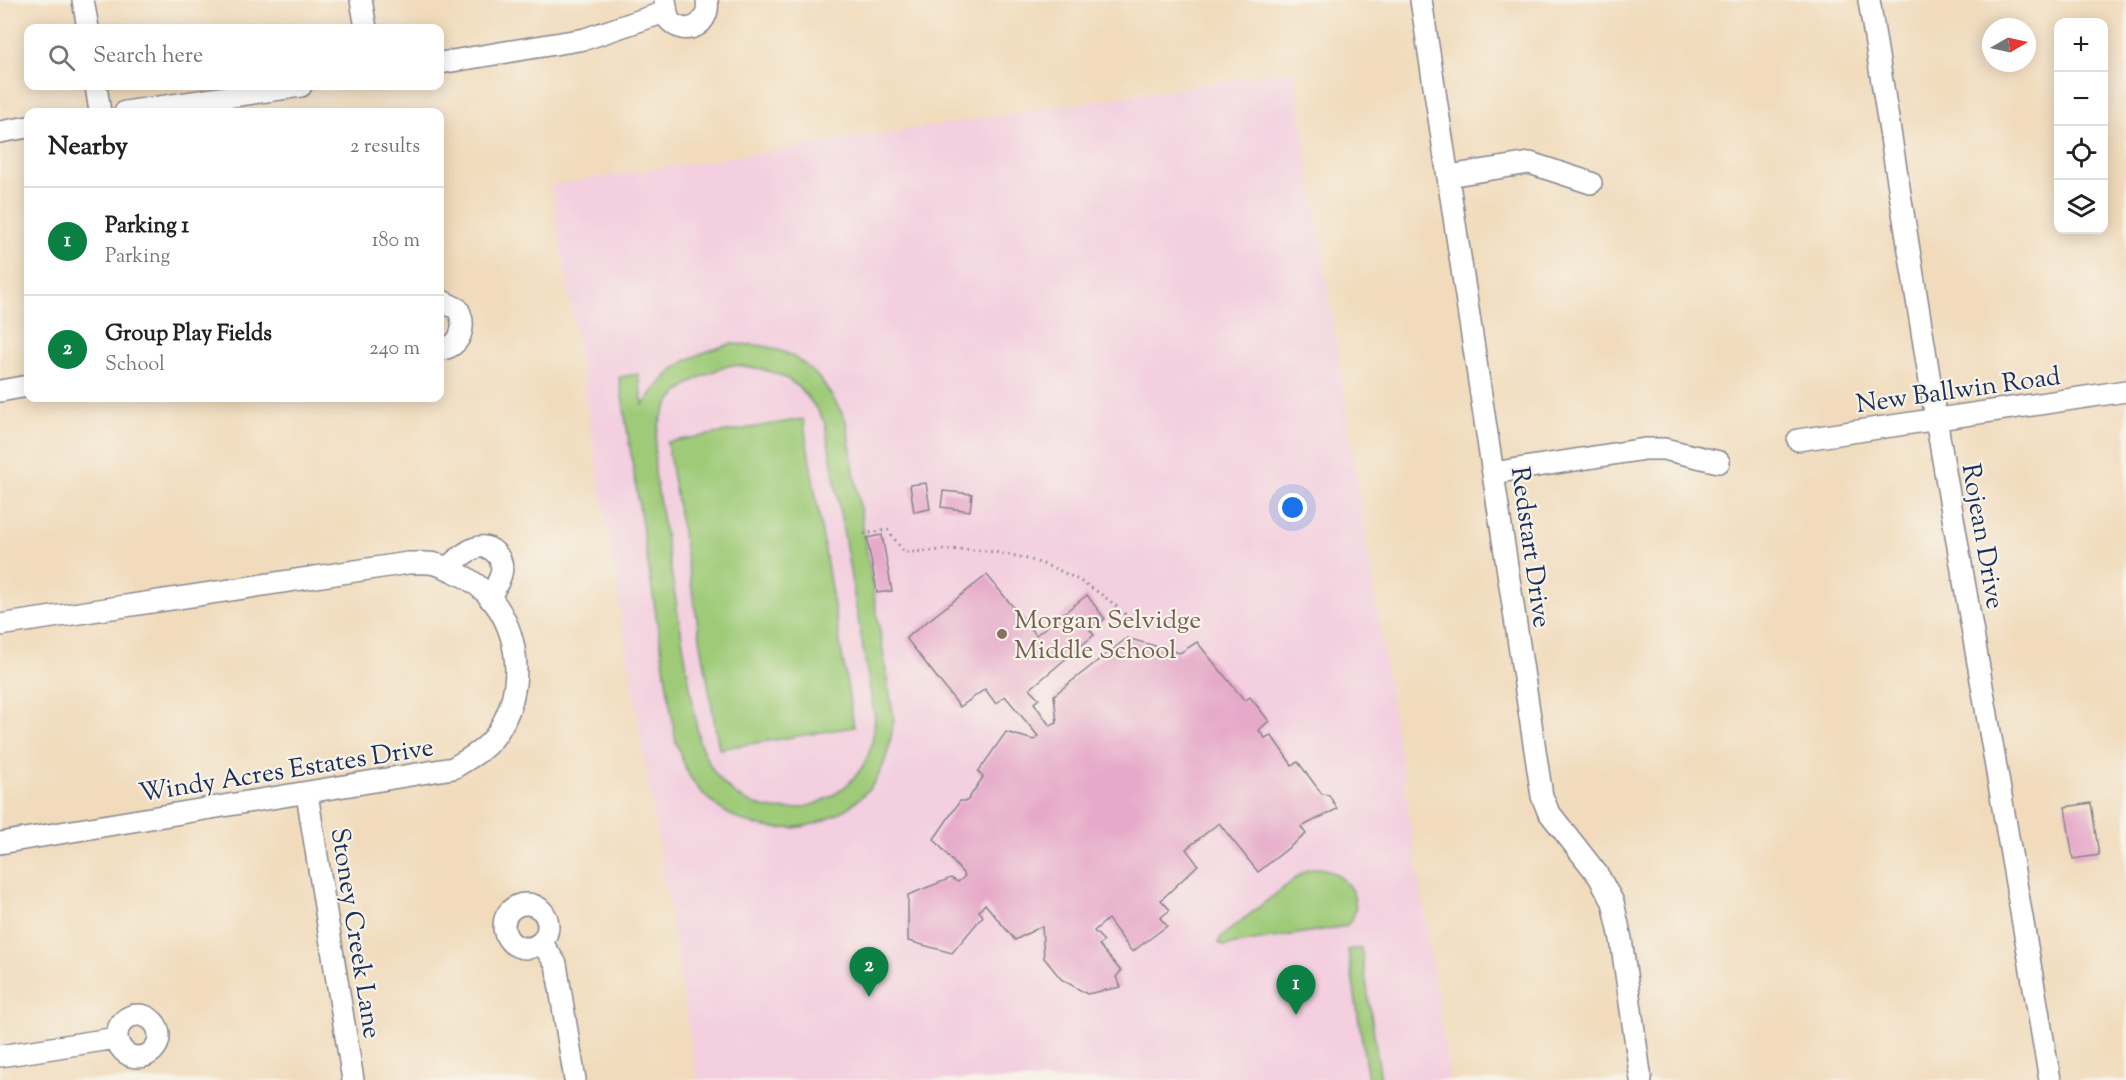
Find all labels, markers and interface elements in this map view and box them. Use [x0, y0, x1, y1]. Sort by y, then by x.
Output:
north arrow [1982, 18, 2036, 72]
map controls [2054, 18, 2108, 234]
button: + [2054, 18, 2108, 72]
search box [24, 24, 444, 90]
icon: search [45, 41, 78, 74]
text: Search here [93, 41, 203, 73]
button: − [2054, 72, 2108, 126]
button: locate [2054, 126, 2108, 180]
text: Nearby [48, 129, 128, 166]
text: 2 results [350, 133, 420, 162]
button: layers [2054, 180, 2108, 234]
text: Parking 1 [105, 211, 189, 243]
text: 1 [64, 227, 71, 256]
text: 180 m [372, 227, 420, 256]
text: Parking [105, 243, 170, 272]
text: Group Play Fields [105, 319, 272, 351]
text: 2 [63, 335, 72, 364]
text: 240 m [369, 335, 420, 364]
text: School [105, 351, 165, 380]
street label: New Ballwin Road [1854, 359, 2063, 424]
street label: Rojean Drive [1951, 461, 2012, 612]
street label: Redstart Drive [1500, 464, 1559, 630]
your location [1278, 493, 1307, 522]
place label: Morgan Selvidge Middle School [1014, 603, 1202, 670]
marker: Morgan Selvidge Middle School [995, 627, 1009, 641]
street label: Windy Acres Estates Drive [136, 730, 436, 813]
street label: Stoney Creek Lane [320, 825, 389, 1041]
pin: 2 [850, 948, 888, 997]
pin: 1 [1276, 966, 1316, 1015]

